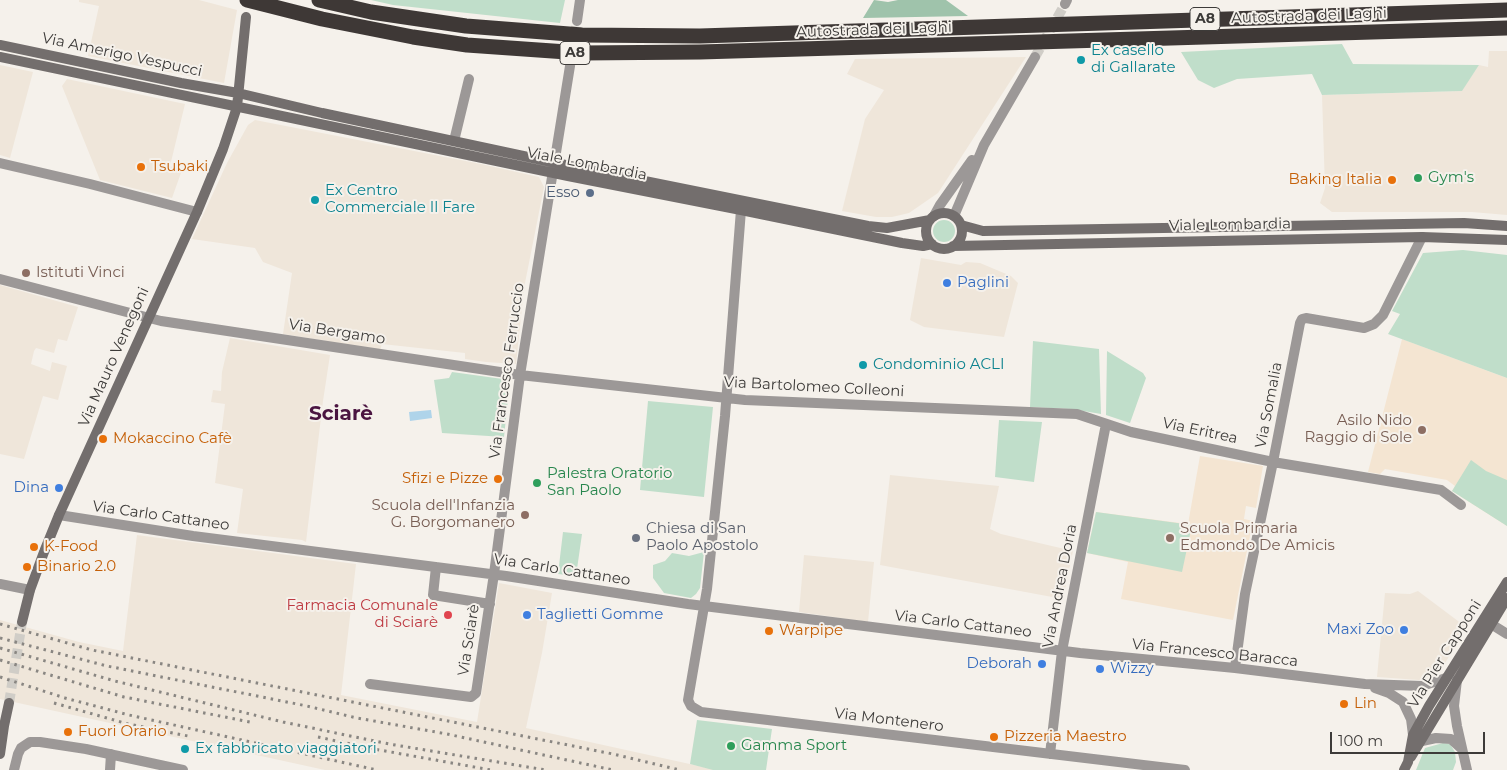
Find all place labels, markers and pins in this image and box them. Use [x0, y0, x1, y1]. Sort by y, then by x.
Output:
place label: Ex casello di Gallarate [1091, 42, 1176, 77]
marker: Ex casello di Gallarate [1075, 54, 1087, 66]
place label: Tsubaki [151, 158, 208, 176]
marker: Tsubaki [135, 161, 147, 173]
place label: Gym's [1428, 169, 1474, 187]
place label: Baking Italia [1288, 171, 1382, 189]
marker: Gym's [1412, 172, 1424, 184]
marker: Baking Italia [1386, 174, 1398, 186]
place label: Ex Centro Commerciale Il Fare [325, 182, 475, 217]
place label: Esso [546, 184, 580, 202]
marker: Esso [584, 187, 596, 199]
marker: Ex Centro Commerciale Il Fare [309, 194, 321, 206]
place label: Istituti Vinci [36, 264, 125, 282]
marker: Istituti Vinci [20, 267, 32, 279]
place label: Paglini [957, 274, 1009, 292]
marker: Paglini [941, 277, 953, 289]
place label: Condominio ACLI [873, 356, 1004, 374]
marker: Condominio ACLI [857, 359, 869, 371]
place label: Asilo Nido Raggio di Sole [1305, 412, 1412, 447]
marker: Asilo Nido Raggio di Sole [1416, 424, 1428, 436]
place label: Mokaccino Cafè [113, 430, 232, 448]
marker: Mokaccino Cafè [97, 433, 109, 445]
place label: Palestra Oratorio San Paolo [547, 465, 672, 500]
place label: Sfizi e Pizze [402, 470, 488, 488]
marker: Sfizi e Pizze [492, 473, 504, 485]
marker: Palestra Oratorio San Paolo [531, 477, 543, 489]
place label: Dina [14, 479, 49, 497]
marker: Dina [53, 482, 65, 494]
place label: Scuola dell'Infanzia G. Borgomanero [372, 497, 515, 532]
marker: Scuola dell'Infanzia G. Borgomanero [519, 509, 531, 521]
place label: Chiesa di San Paolo Apostolo [646, 520, 758, 555]
place label: Scuola Primaria Edmondo De Amicis [1180, 520, 1335, 555]
marker: Chiesa di San Paolo Apostolo [630, 532, 642, 544]
marker: Scuola Primaria Edmondo De Amicis [1164, 532, 1176, 544]
place label: K-Food [44, 538, 98, 556]
marker: K-Food [28, 541, 40, 553]
place label: Binario 2.0 [37, 558, 116, 576]
marker: Binario 2.0 [21, 561, 33, 573]
place label: Farmacia Comunale di Sciarè [286, 597, 438, 632]
place label: Taglietti Gomme [537, 606, 663, 624]
marker: Farmacia Comunale di Sciarè [442, 609, 454, 621]
marker: Taglietti Gomme [521, 609, 533, 621]
place label: Maxi Zoo [1326, 621, 1394, 639]
place label: Warpipe [779, 622, 843, 640]
marker: Maxi Zoo [1398, 624, 1410, 636]
marker: Warpipe [763, 625, 775, 637]
place label: Deborah [967, 655, 1032, 673]
marker: Deborah [1036, 658, 1048, 670]
place label: Wizzy [1110, 660, 1154, 678]
marker: Wizzy [1094, 663, 1106, 675]
place label: Lin [1354, 695, 1377, 713]
marker: Lin [1338, 698, 1350, 710]
place label: Fuori Orario [78, 723, 167, 741]
marker: Fuori Orario [62, 726, 74, 738]
place label: Pizzeria Maestro [1004, 728, 1127, 746]
marker: Pizzeria Maestro [988, 731, 1000, 743]
place label: Gamma Sport [741, 737, 847, 755]
place label: Ex fabbricato viaggiatori [195, 740, 377, 758]
marker: Gamma Sport [725, 740, 737, 752]
marker: Ex fabbricato viaggiatori [179, 743, 191, 755]

